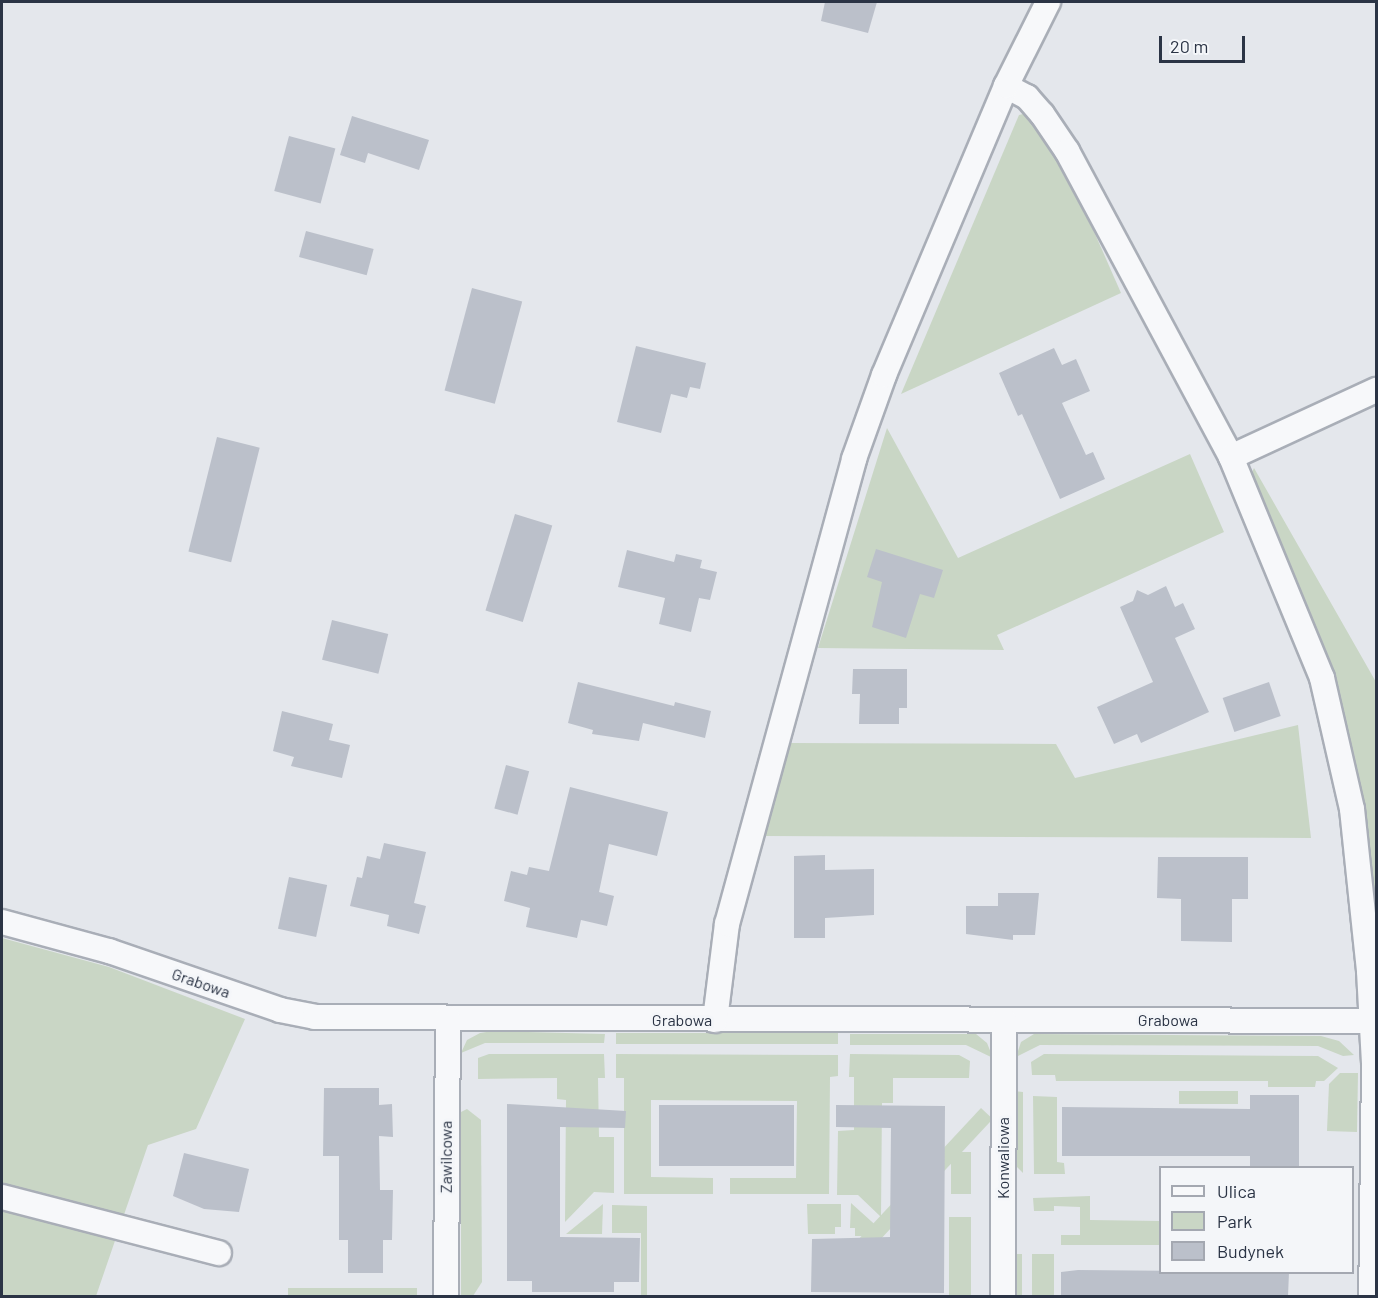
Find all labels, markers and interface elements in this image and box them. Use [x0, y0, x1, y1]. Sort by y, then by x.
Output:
scale bar [1162, 24, 1248, 62]
text: 20 m [1170, 35, 1208, 57]
street label: Grabowa [169, 964, 233, 1002]
street label: Grabowa [652, 1010, 712, 1030]
street label: Grabowa [1138, 1010, 1198, 1030]
street label: Konwaliowa [993, 1117, 1013, 1199]
street label: Zawilcowa [436, 1121, 456, 1193]
legend [1159, 1166, 1354, 1274]
text: Ulica [1217, 1180, 1256, 1202]
text: Park [1217, 1210, 1252, 1232]
text: Budynek [1217, 1240, 1284, 1262]

